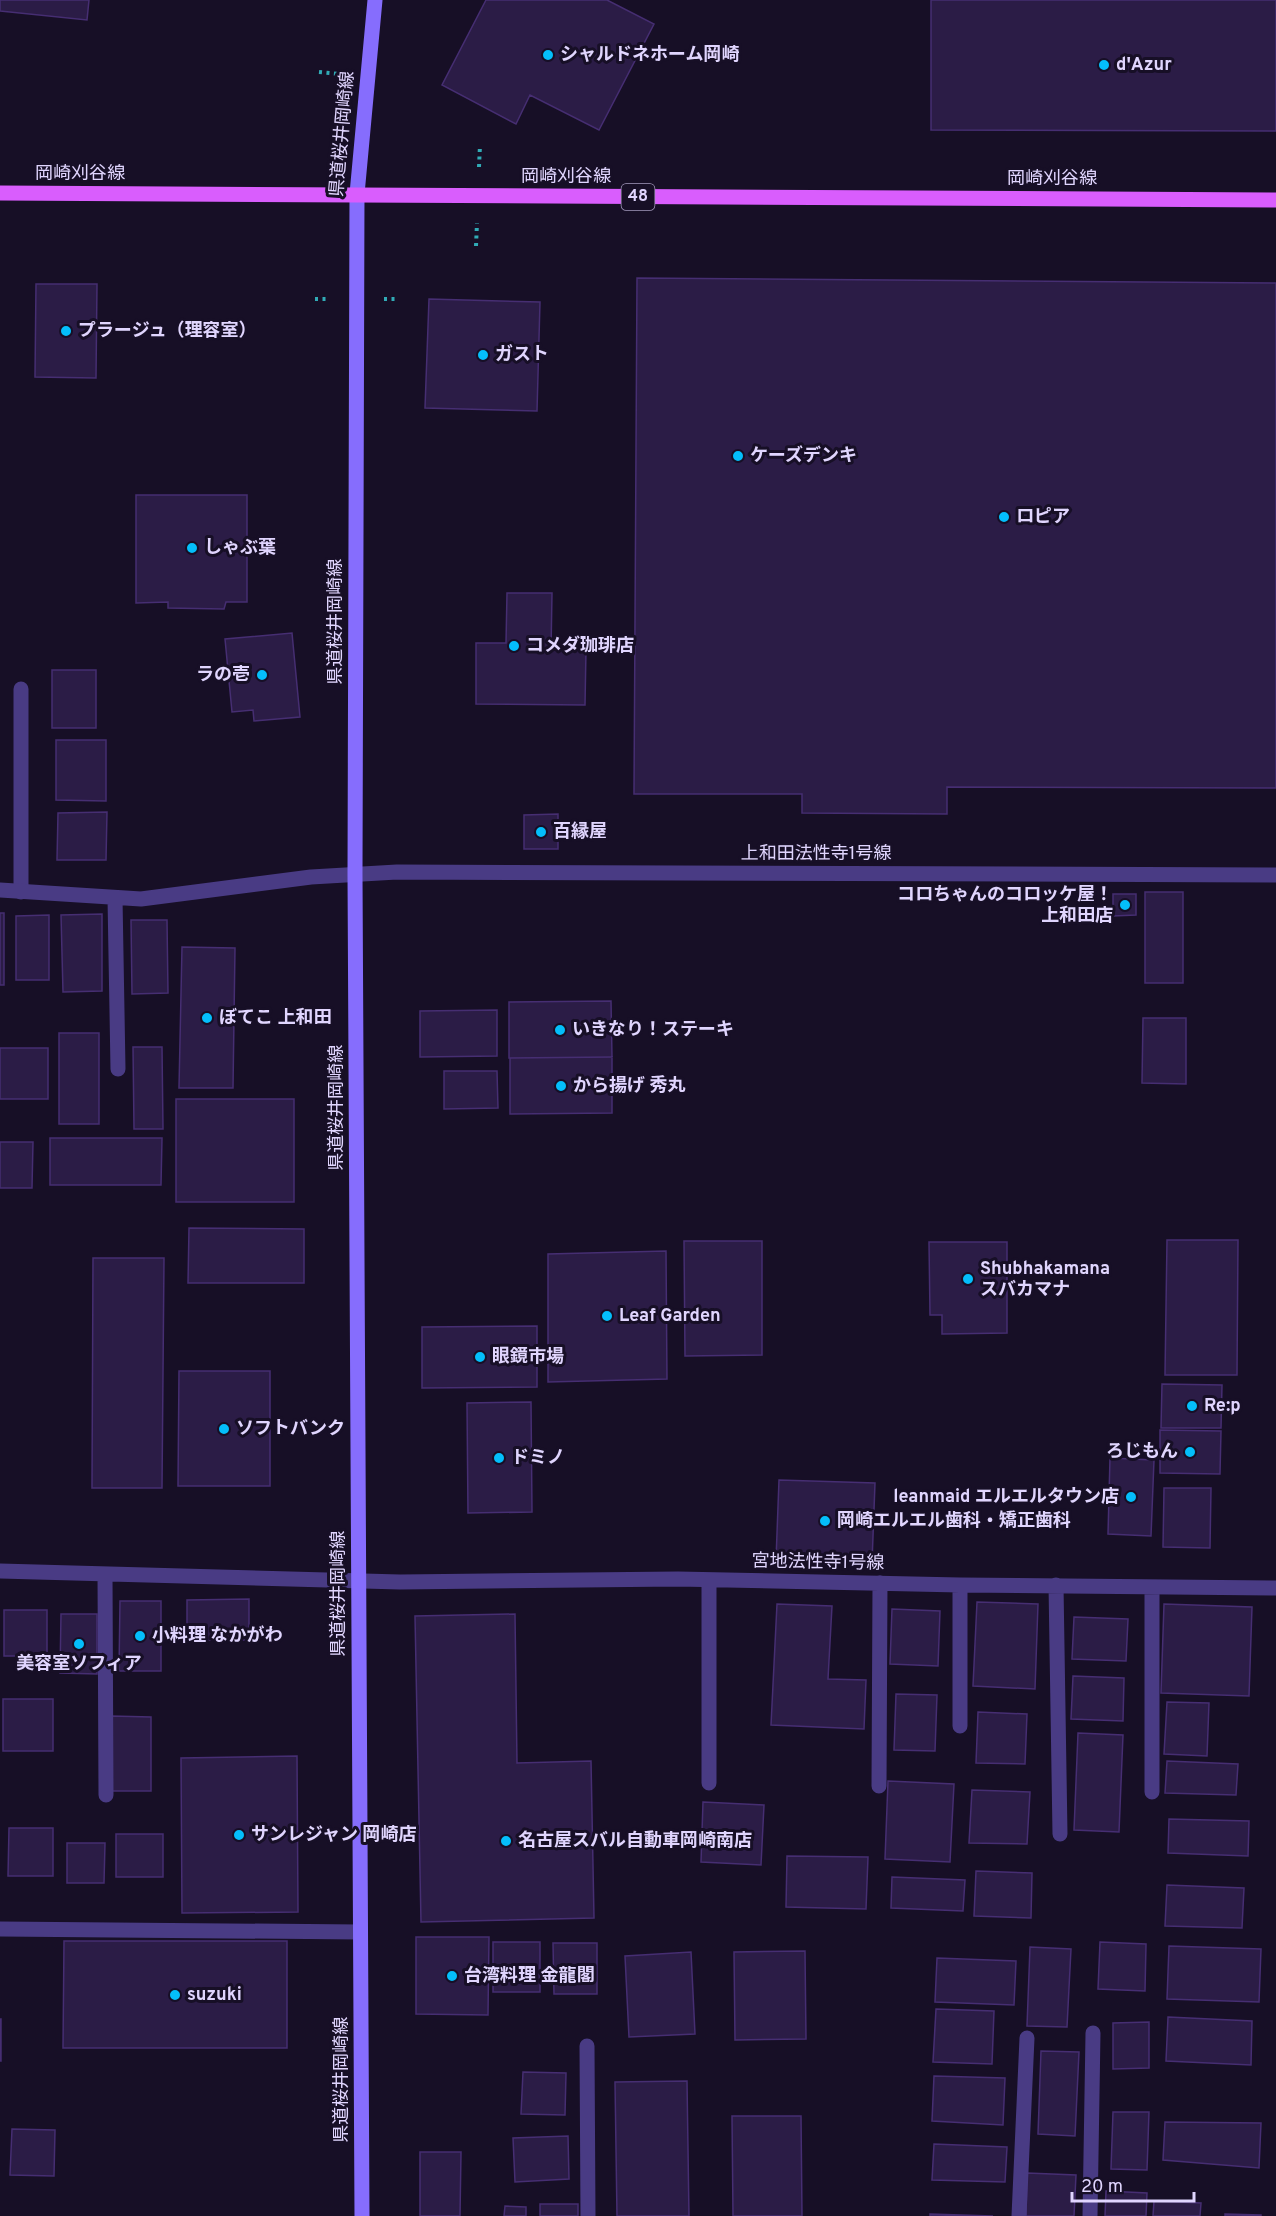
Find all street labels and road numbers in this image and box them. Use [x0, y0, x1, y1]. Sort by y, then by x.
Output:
street label: 県道桜井岡崎線 [326, 70, 360, 198]
street label: 岡崎刈谷線 [35, 163, 125, 186]
street label: 岡崎刈谷線 [521, 166, 611, 189]
street label: 岡崎刈谷線 [1007, 168, 1097, 191]
road number: 48 [622, 184, 654, 210]
street label: 県道桜井岡崎線 [325, 559, 348, 685]
street label: 上和田法性寺1号線 [741, 843, 891, 866]
street label: 県道桜井岡崎線 [326, 1045, 349, 1171]
street label: 県道桜井岡崎線 [328, 1531, 351, 1657]
street label: 宮地法性寺1号線 [751, 1550, 885, 1576]
street label: 県道桜井岡崎線 [331, 2017, 354, 2143]

